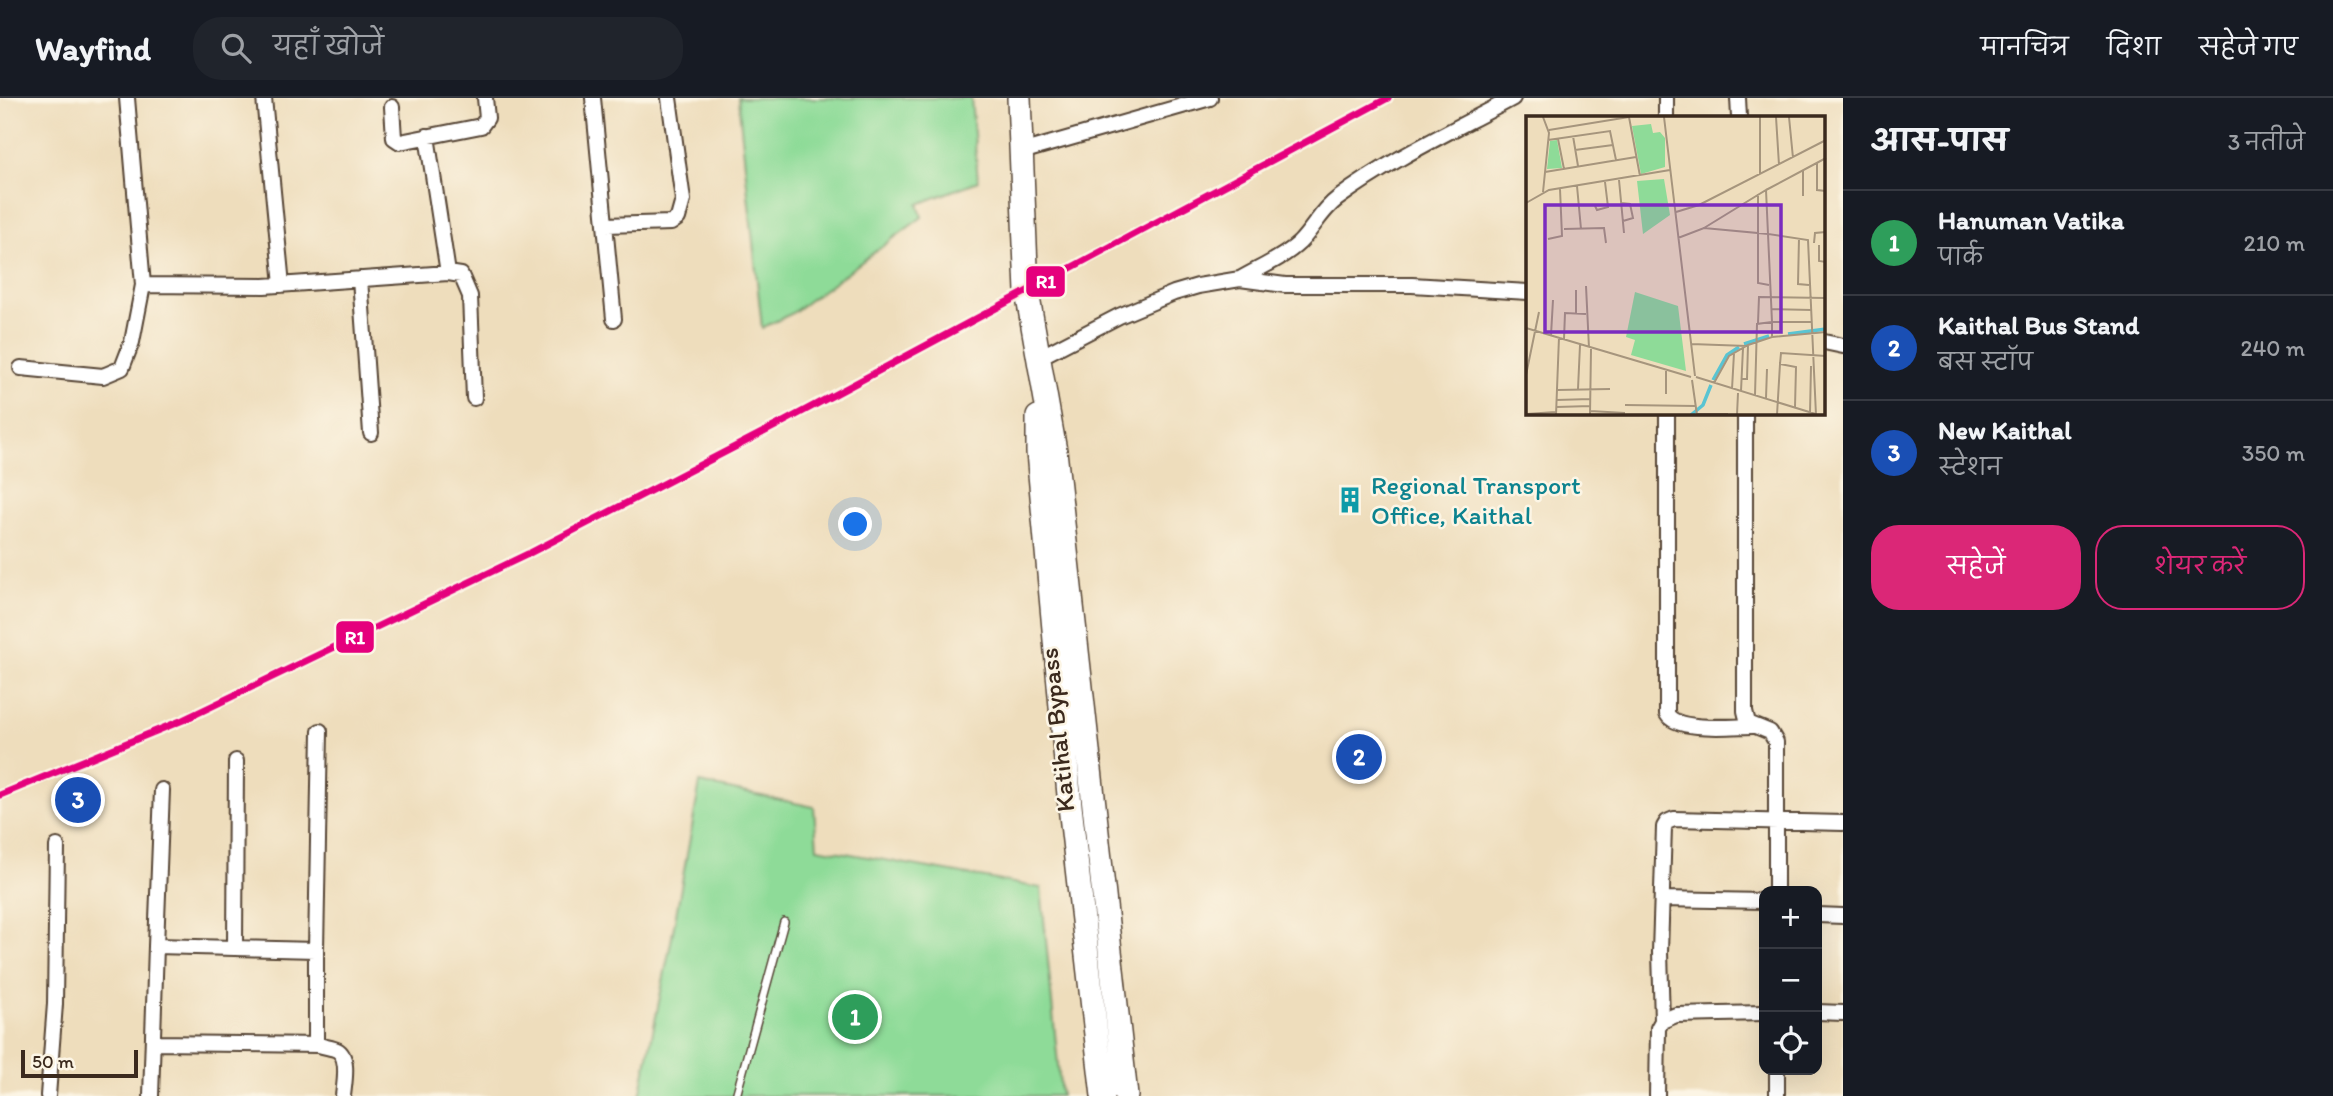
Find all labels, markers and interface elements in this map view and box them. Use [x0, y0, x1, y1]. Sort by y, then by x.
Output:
search box [193, 17, 683, 80]
text: Wayfind [35, 29, 151, 68]
icon: search [217, 29, 255, 67]
text: यहाँ खोजें [273, 30, 384, 62]
text: मानचित्र [1981, 32, 2069, 61]
text: दिशा [2107, 32, 2161, 61]
text: सहेजे गए [2199, 32, 2298, 61]
inset map [1526, 116, 1826, 415]
text: आस-पास [1871, 122, 2008, 159]
text: 3 नतीजे [2228, 128, 2305, 156]
text: Hanuman Vatika [1938, 204, 2124, 236]
text: 1 [1889, 229, 1899, 257]
text: 210 m [2244, 229, 2305, 257]
text: पार्क [1938, 243, 1983, 271]
line badge: R1 [1025, 265, 1066, 298]
text: R1 [1036, 270, 1056, 293]
text: Kaithal Bus Stand [1938, 309, 2139, 341]
text: 2 [1888, 334, 1900, 362]
text: 240 m [2240, 334, 2305, 362]
text: बस स्टॉप [1938, 348, 2033, 376]
text: New Kaithal [1938, 414, 2072, 446]
text: 3 [1888, 439, 1900, 467]
text: 350 m [2242, 439, 2305, 467]
text: स्टेशन [1938, 453, 2002, 481]
place label: Regional Transport Office, Kaithal [1371, 469, 1581, 531]
building icon: Regional Transport Office, Kaithal [1335, 485, 1365, 515]
your location [838, 507, 872, 541]
button: सहेजें [1871, 525, 2081, 610]
button: शेयर करें [2095, 525, 2305, 610]
line badge: R1 [335, 620, 375, 654]
text: R1 [345, 626, 365, 649]
street label: Katihal Bypass [1032, 646, 1082, 814]
pin: 2 [1336, 731, 1382, 783]
pin: 3 [55, 774, 101, 826]
map controls [1759, 886, 1822, 1075]
button: + [1759, 886, 1822, 949]
button: − [1759, 949, 1822, 1012]
pin: 1 [832, 991, 878, 1043]
button: locate [1759, 1012, 1822, 1075]
scale bar [21, 1047, 138, 1079]
text: 50 m [32, 1050, 74, 1073]

